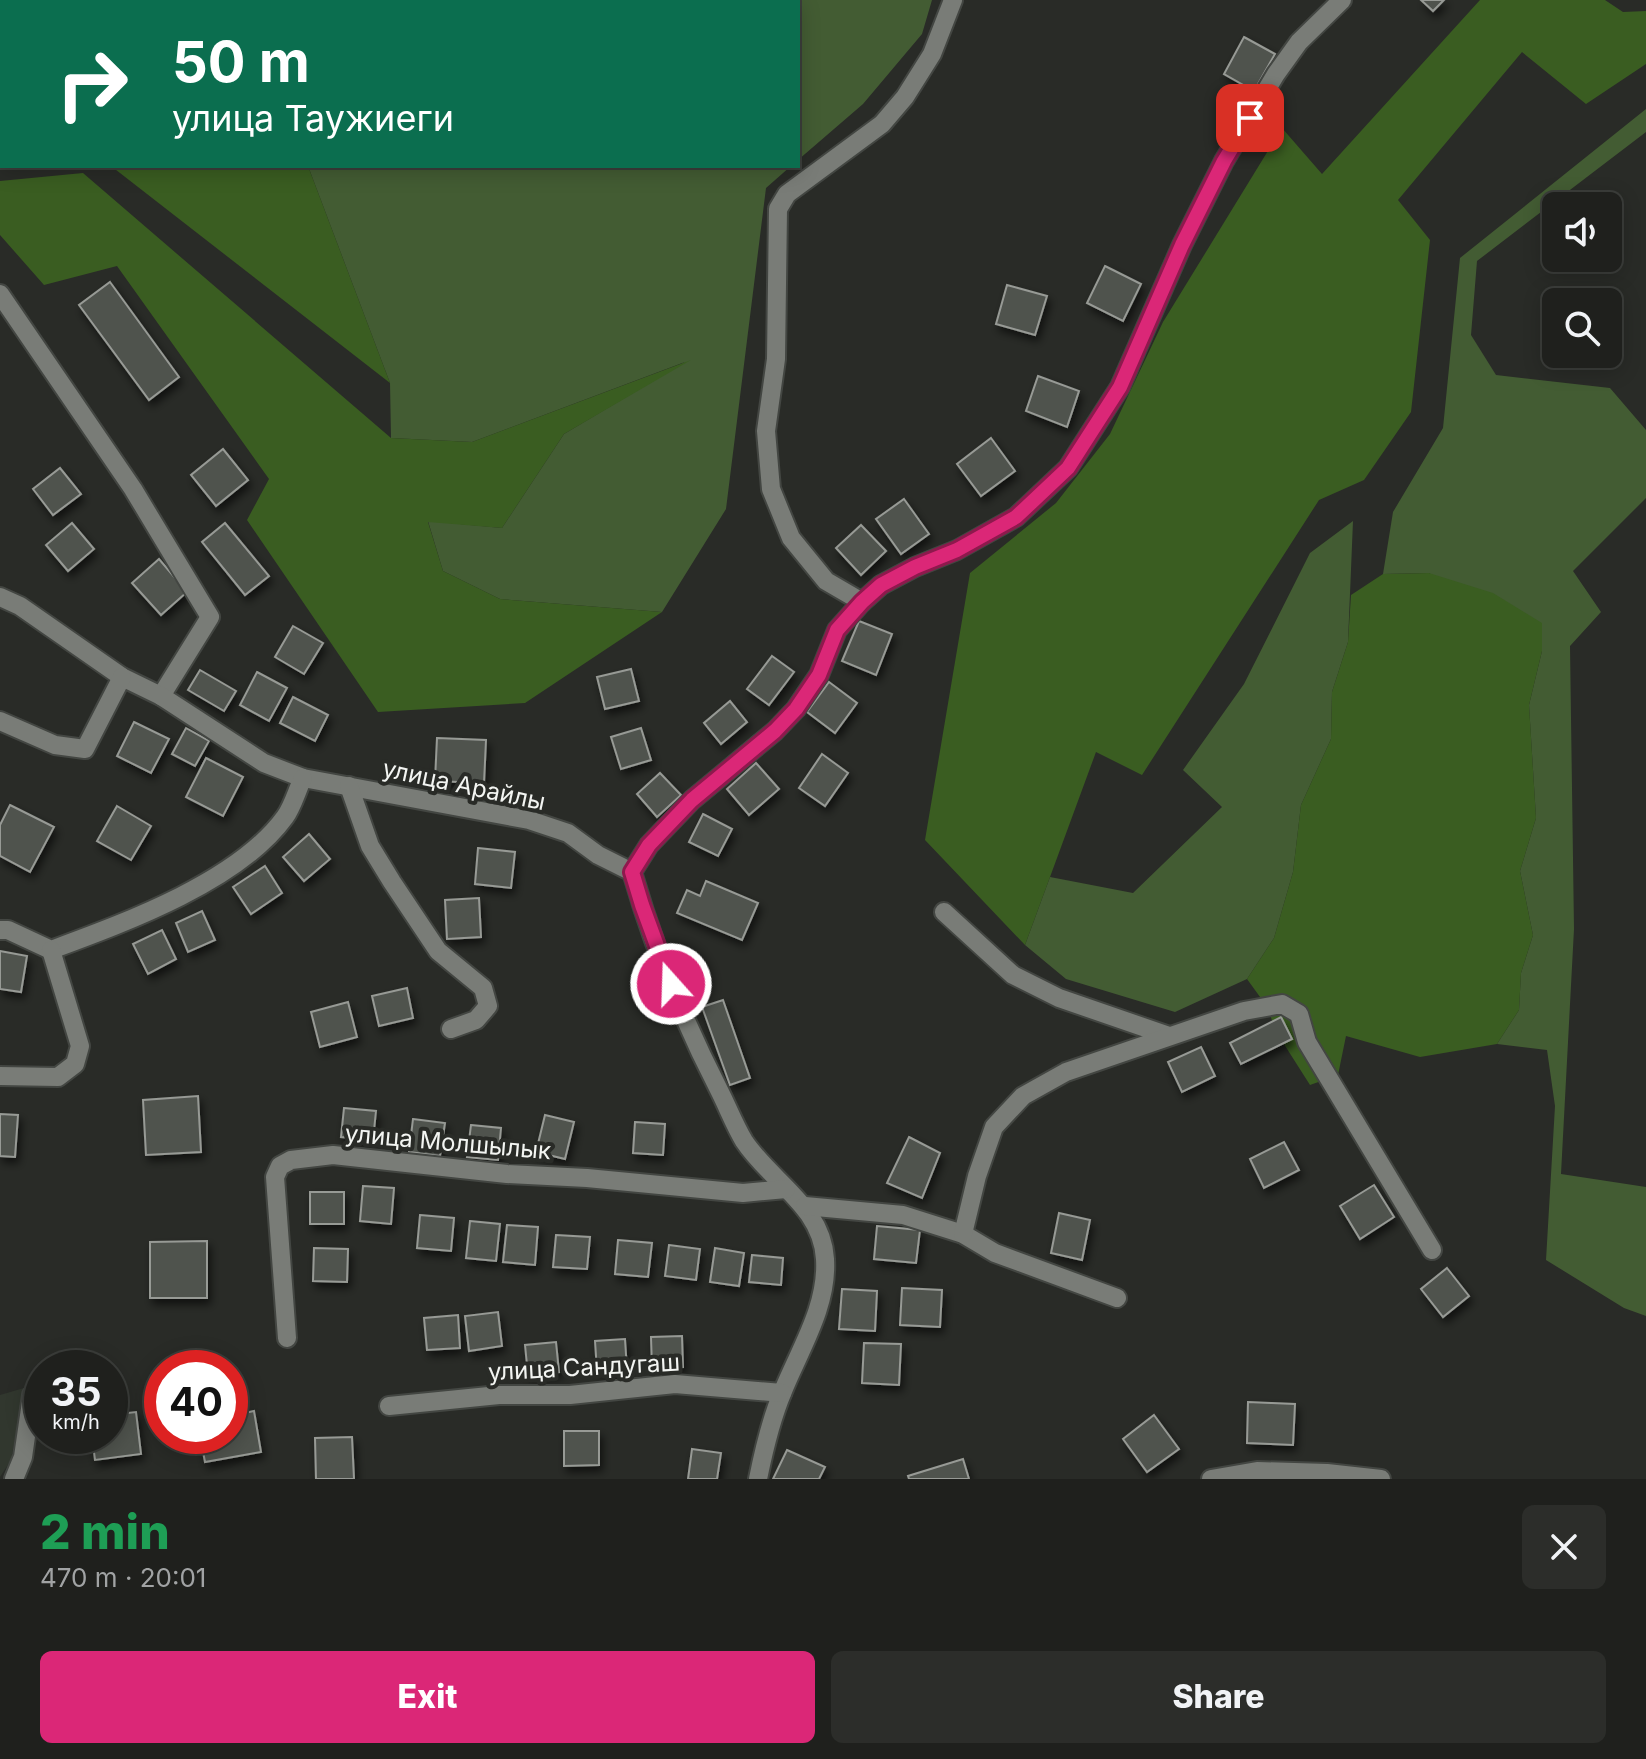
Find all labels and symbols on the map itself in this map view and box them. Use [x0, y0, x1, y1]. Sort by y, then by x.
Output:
pin [1216, 84, 1284, 152]
street label: улица Арайлы [380, 754, 548, 816]
position arrow [629, 942, 713, 1026]
street label: улица Молшылык [344, 1119, 552, 1165]
street label: улица Сандугаш [487, 1347, 681, 1387]
speed limit sign: 40 [144, 1350, 248, 1454]

